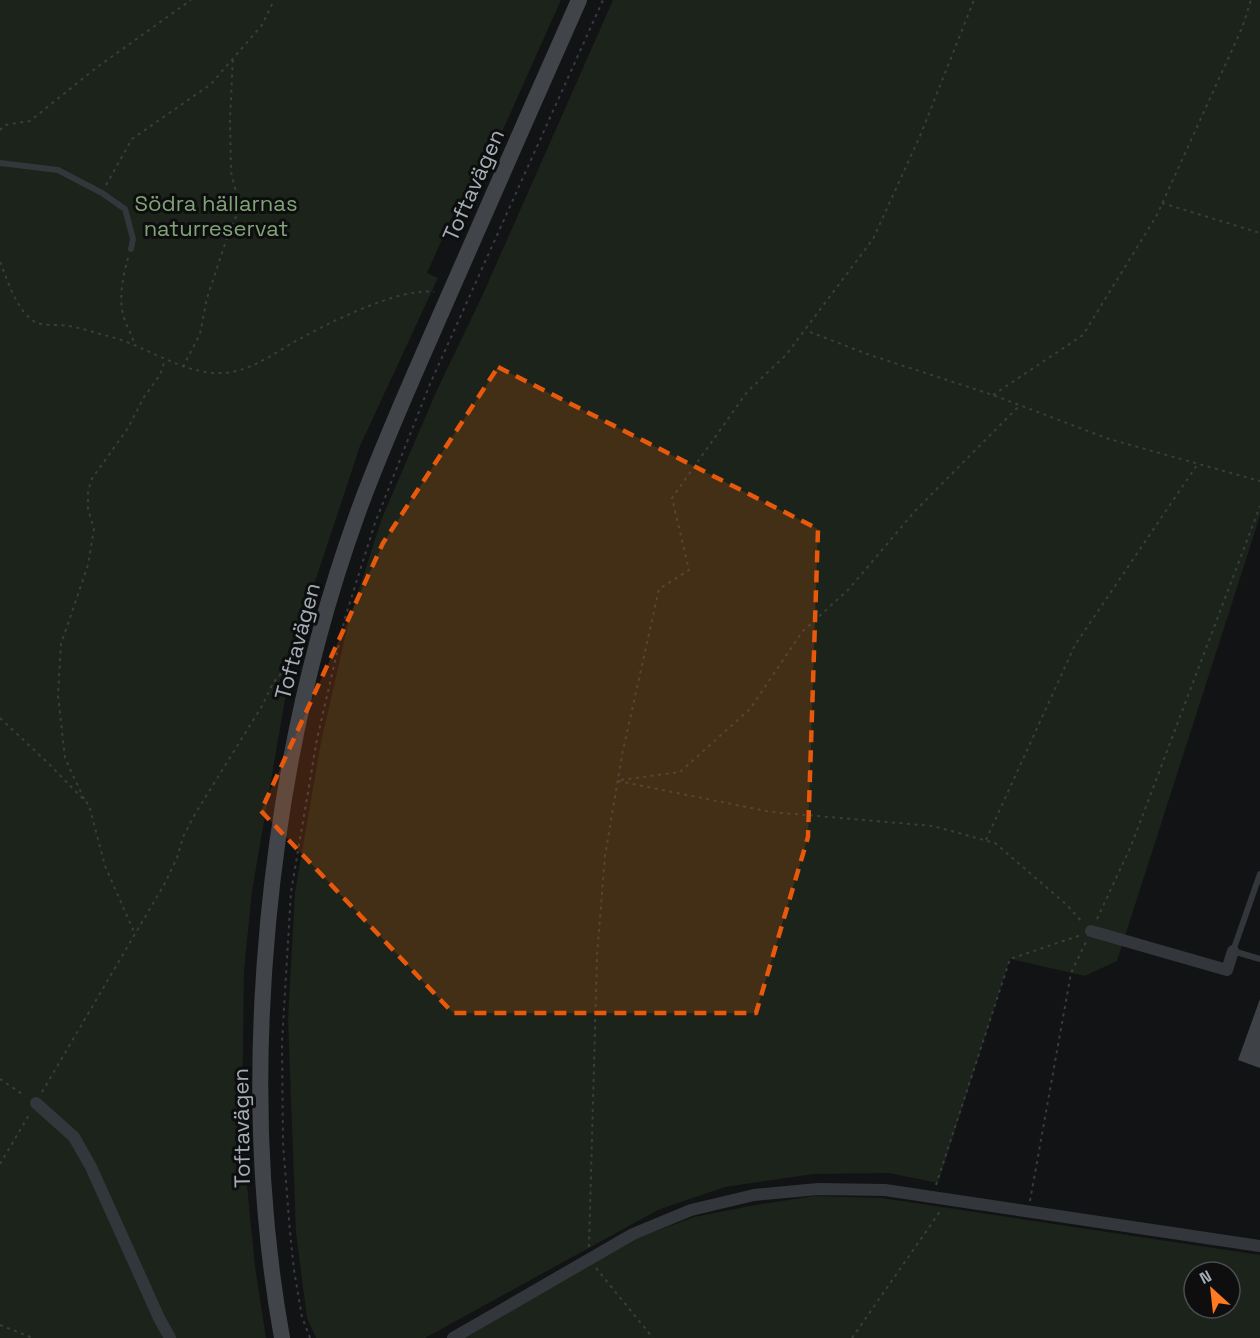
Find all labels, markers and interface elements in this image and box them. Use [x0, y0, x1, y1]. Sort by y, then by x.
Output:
street label: Toftavägen [436, 125, 510, 245]
park label: Södra hällarnas naturreservat [135, 189, 297, 242]
street label: Toftavägen [268, 579, 326, 703]
street label: Toftavägen [226, 1068, 256, 1188]
north arrow [1182, 1260, 1242, 1320]
text: N [1196, 1265, 1215, 1289]

